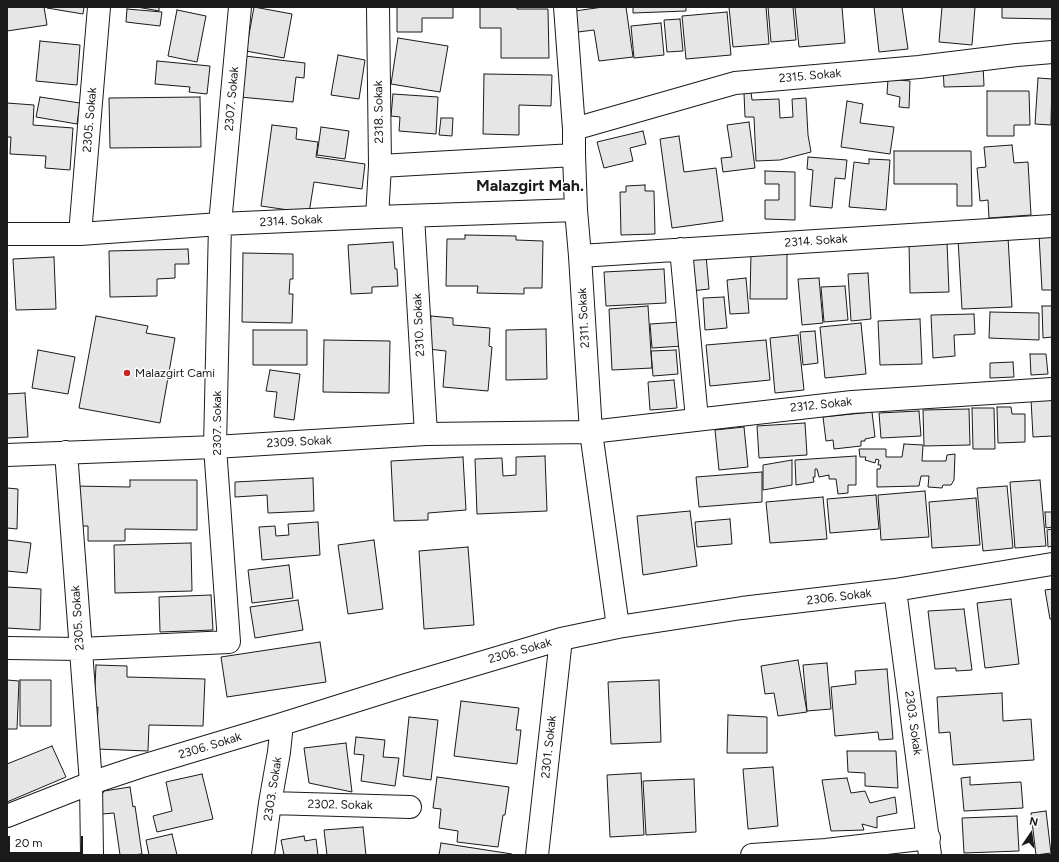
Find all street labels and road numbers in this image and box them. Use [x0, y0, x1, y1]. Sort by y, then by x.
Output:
street label: 2307. Sokak [222, 66, 242, 132]
street label: 2315. Sokak [778, 66, 842, 86]
street label: 2318. Sokak [371, 80, 387, 144]
street label: 2305. Sokak [80, 87, 100, 153]
street label: 2314. Sokak [259, 212, 323, 230]
street label: 2314. Sokak [784, 232, 848, 250]
street label: 2311. Sokak [575, 287, 593, 349]
street label: 2310. Sokak [410, 293, 428, 357]
street label: 2307. Sokak [210, 391, 224, 455]
street label: 2312. Sokak [789, 395, 853, 415]
street label: 2309. Sokak [266, 433, 332, 451]
street label: 2305. Sokak [69, 585, 87, 651]
street label: 2306. Sokak [806, 586, 872, 608]
street label: 2306. Sokak [487, 635, 553, 667]
street label: 2303. Sokak [901, 690, 925, 756]
street label: 2301. Sokak [539, 715, 559, 779]
street label: 2306. Sokak [177, 730, 243, 762]
street label: 2303. Sokak [261, 756, 285, 822]
street label: 2302. Sokak [307, 797, 373, 813]

